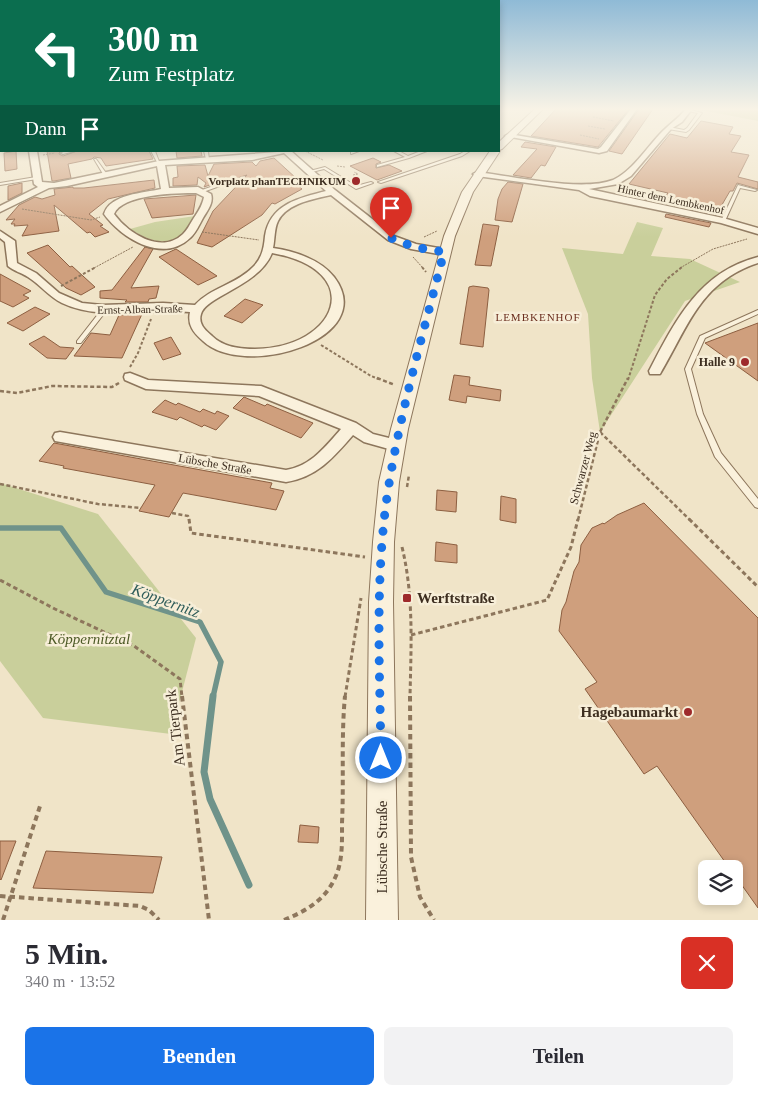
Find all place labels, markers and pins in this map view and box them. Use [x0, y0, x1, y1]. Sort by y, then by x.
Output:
place label: Vorplatz phanTECHNIKUM [209, 175, 347, 187]
marker: Vorplatz phanTECHNIKUM [350, 175, 362, 187]
pin [370, 187, 412, 238]
place label: Halle 9 [699, 355, 735, 369]
marker: Halle 9 [739, 356, 751, 368]
place label: Werftstraße [417, 590, 495, 606]
marker: Werftstraße [401, 592, 413, 604]
place label: Hagebaumarkt [581, 704, 678, 720]
marker: Hagebaumarkt [682, 706, 694, 718]

